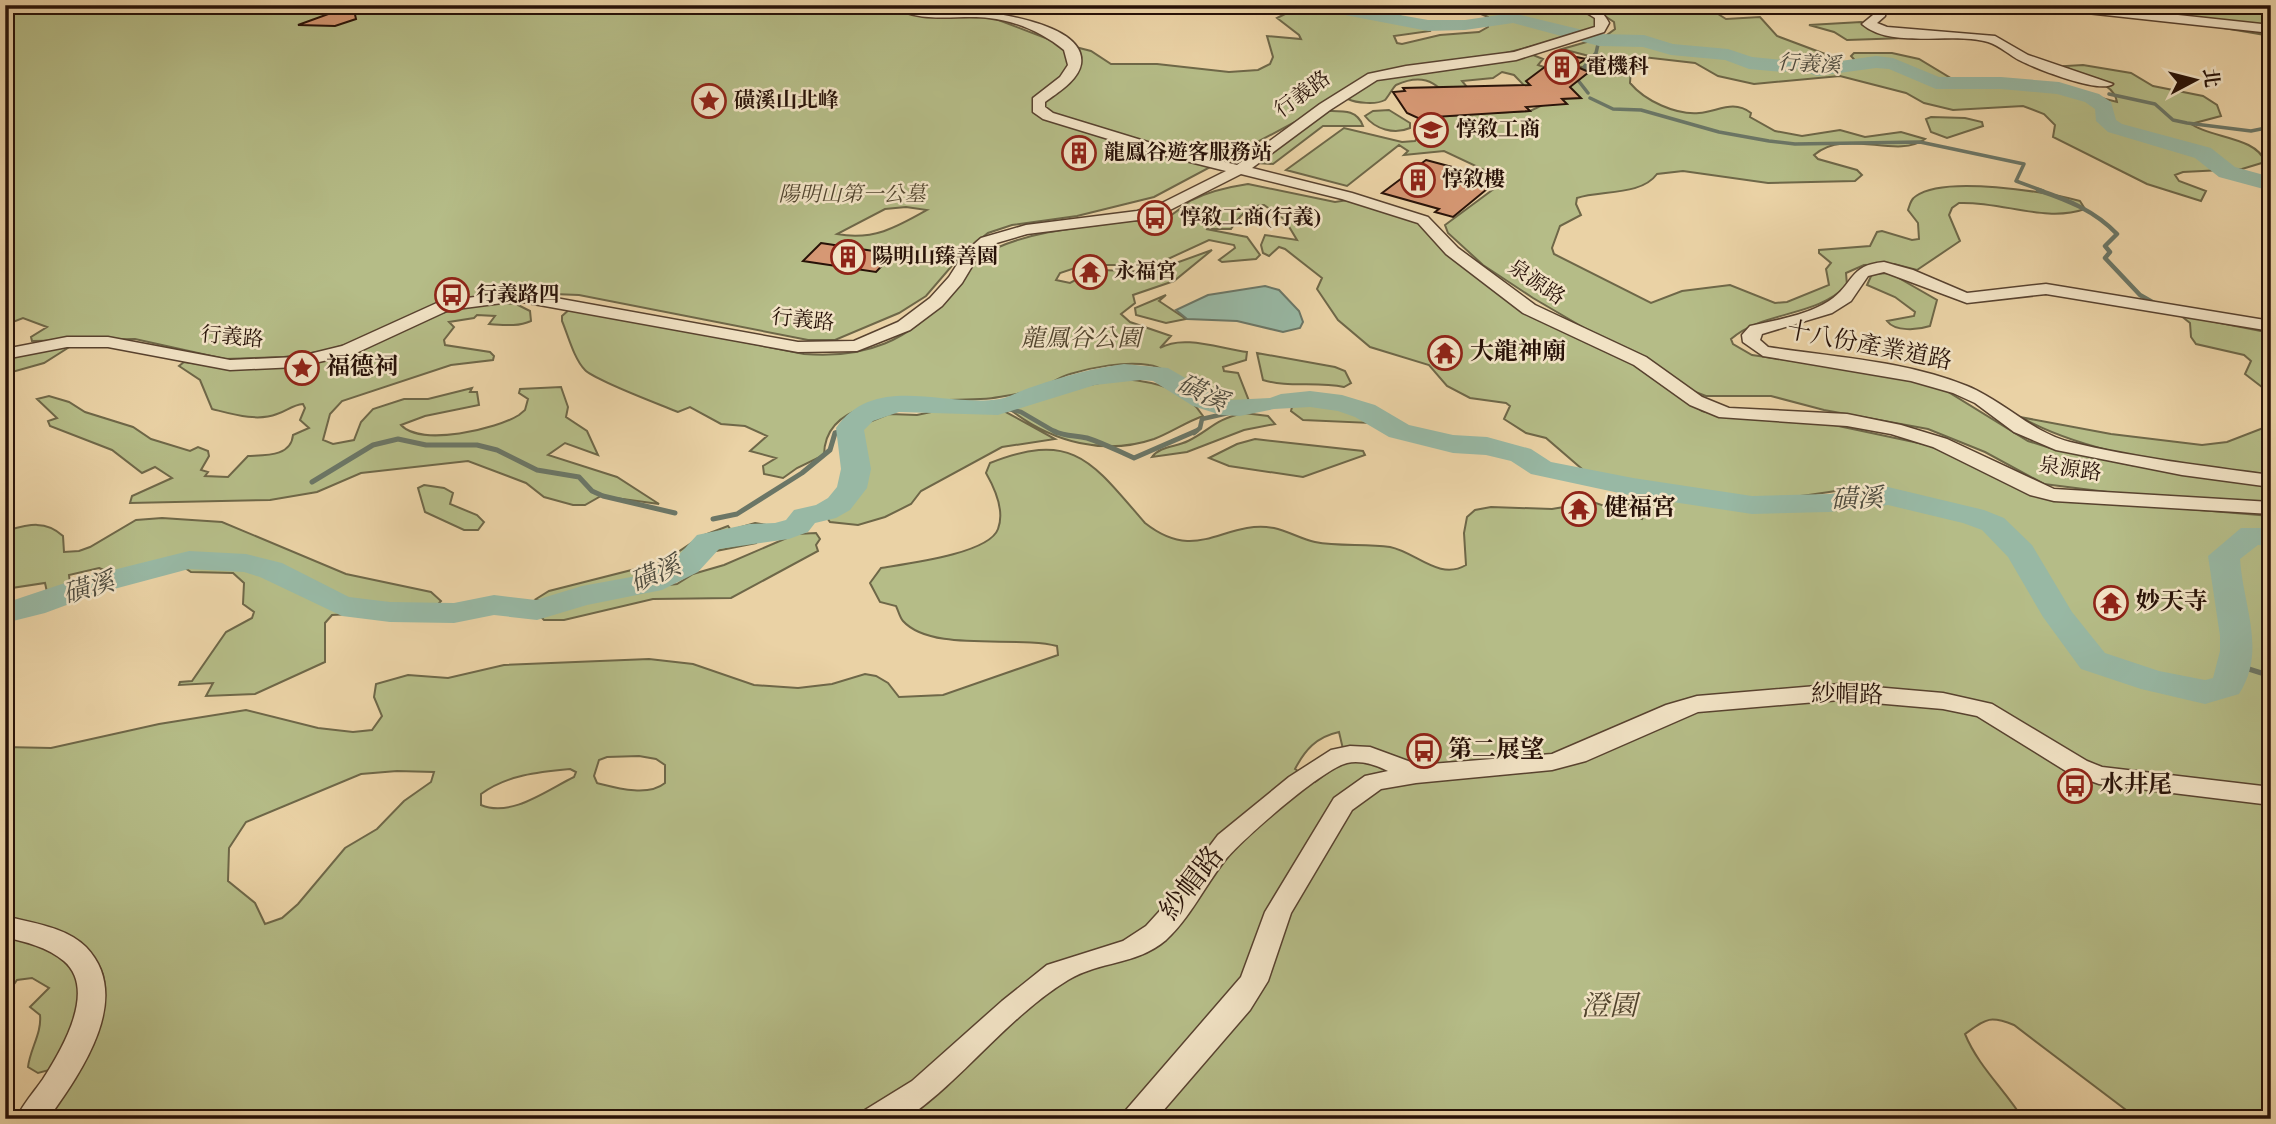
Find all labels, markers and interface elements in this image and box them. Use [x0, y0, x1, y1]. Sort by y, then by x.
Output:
north arrow [2160, 46, 2230, 116]
building icon: 電機科 [1543, 48, 1581, 86]
water label: 行義溪 [1777, 51, 1843, 77]
place label: 電機科 [1586, 54, 1649, 78]
street label: 行義路 [1270, 66, 1335, 122]
text: 北 [2199, 67, 2222, 89]
place icon: 磺溪山北峰 [690, 82, 728, 120]
place label: 磺溪山北峰 [734, 89, 839, 112]
school or university icon: 惇敘工商 [1412, 111, 1450, 149]
place label: 惇敘工商 [1456, 117, 1540, 141]
building icon: 龍鳳谷遊客服務站 [1060, 134, 1098, 172]
place label: 龍鳳谷遊客服務站 [1104, 140, 1272, 164]
building icon: 惇敘樓 [1399, 161, 1437, 199]
place label: 惇敘樓 [1442, 167, 1505, 191]
park label: 陽明山第一公墓 [779, 183, 928, 206]
bus stop icon: 惇敘工商(行義) [1136, 199, 1174, 237]
place label: 惇敘工商(行義) [1180, 205, 1322, 229]
building icon: 陽明山臻善園 [829, 238, 867, 276]
place label: 陽明山臻善園 [872, 245, 998, 268]
temple icon: 永福宮 [1071, 253, 1109, 291]
street label: 泉源路 [1504, 255, 1569, 309]
place label: 永福宮 [1114, 259, 1177, 283]
bus stop icon: 行義路四 [433, 276, 471, 314]
place label: 行義路四 [476, 282, 560, 306]
street label: 行義路 [771, 305, 836, 335]
street label: 十八份產業道路 [1784, 316, 1954, 375]
street label: 行義路 [200, 323, 264, 351]
park label: 龍鳳谷公園 [1021, 325, 1145, 352]
temple icon: 大龍神廟 [1426, 334, 1464, 372]
place label: 大龍神廟 [1470, 338, 1566, 365]
place icon: 福德祠 [283, 349, 321, 387]
place label: 福德祠 [326, 353, 398, 380]
water label: 磺溪 [1173, 369, 1235, 418]
street label: 泉源路 [2037, 453, 2103, 485]
water label: 磺溪 [1830, 484, 1886, 514]
temple icon: 健福宮 [1560, 490, 1598, 528]
place label: 健福宮 [1604, 494, 1676, 521]
water label: 磺溪 [626, 550, 688, 597]
water label: 磺溪 [60, 567, 120, 609]
temple icon: 妙天寺 [2092, 584, 2130, 622]
place label: 妙天寺 [2136, 588, 2208, 615]
street label: 紗帽路 [1811, 680, 1883, 709]
bus stop icon: 第二展望 [1405, 732, 1443, 770]
place label: 第二展望 [1448, 736, 1544, 763]
bus stop icon: 水井尾 [2056, 767, 2094, 805]
place label: 水井尾 [2100, 771, 2172, 798]
street label: 紗帽路 [1154, 840, 1230, 926]
park label: 澄園 [1581, 991, 1641, 1022]

